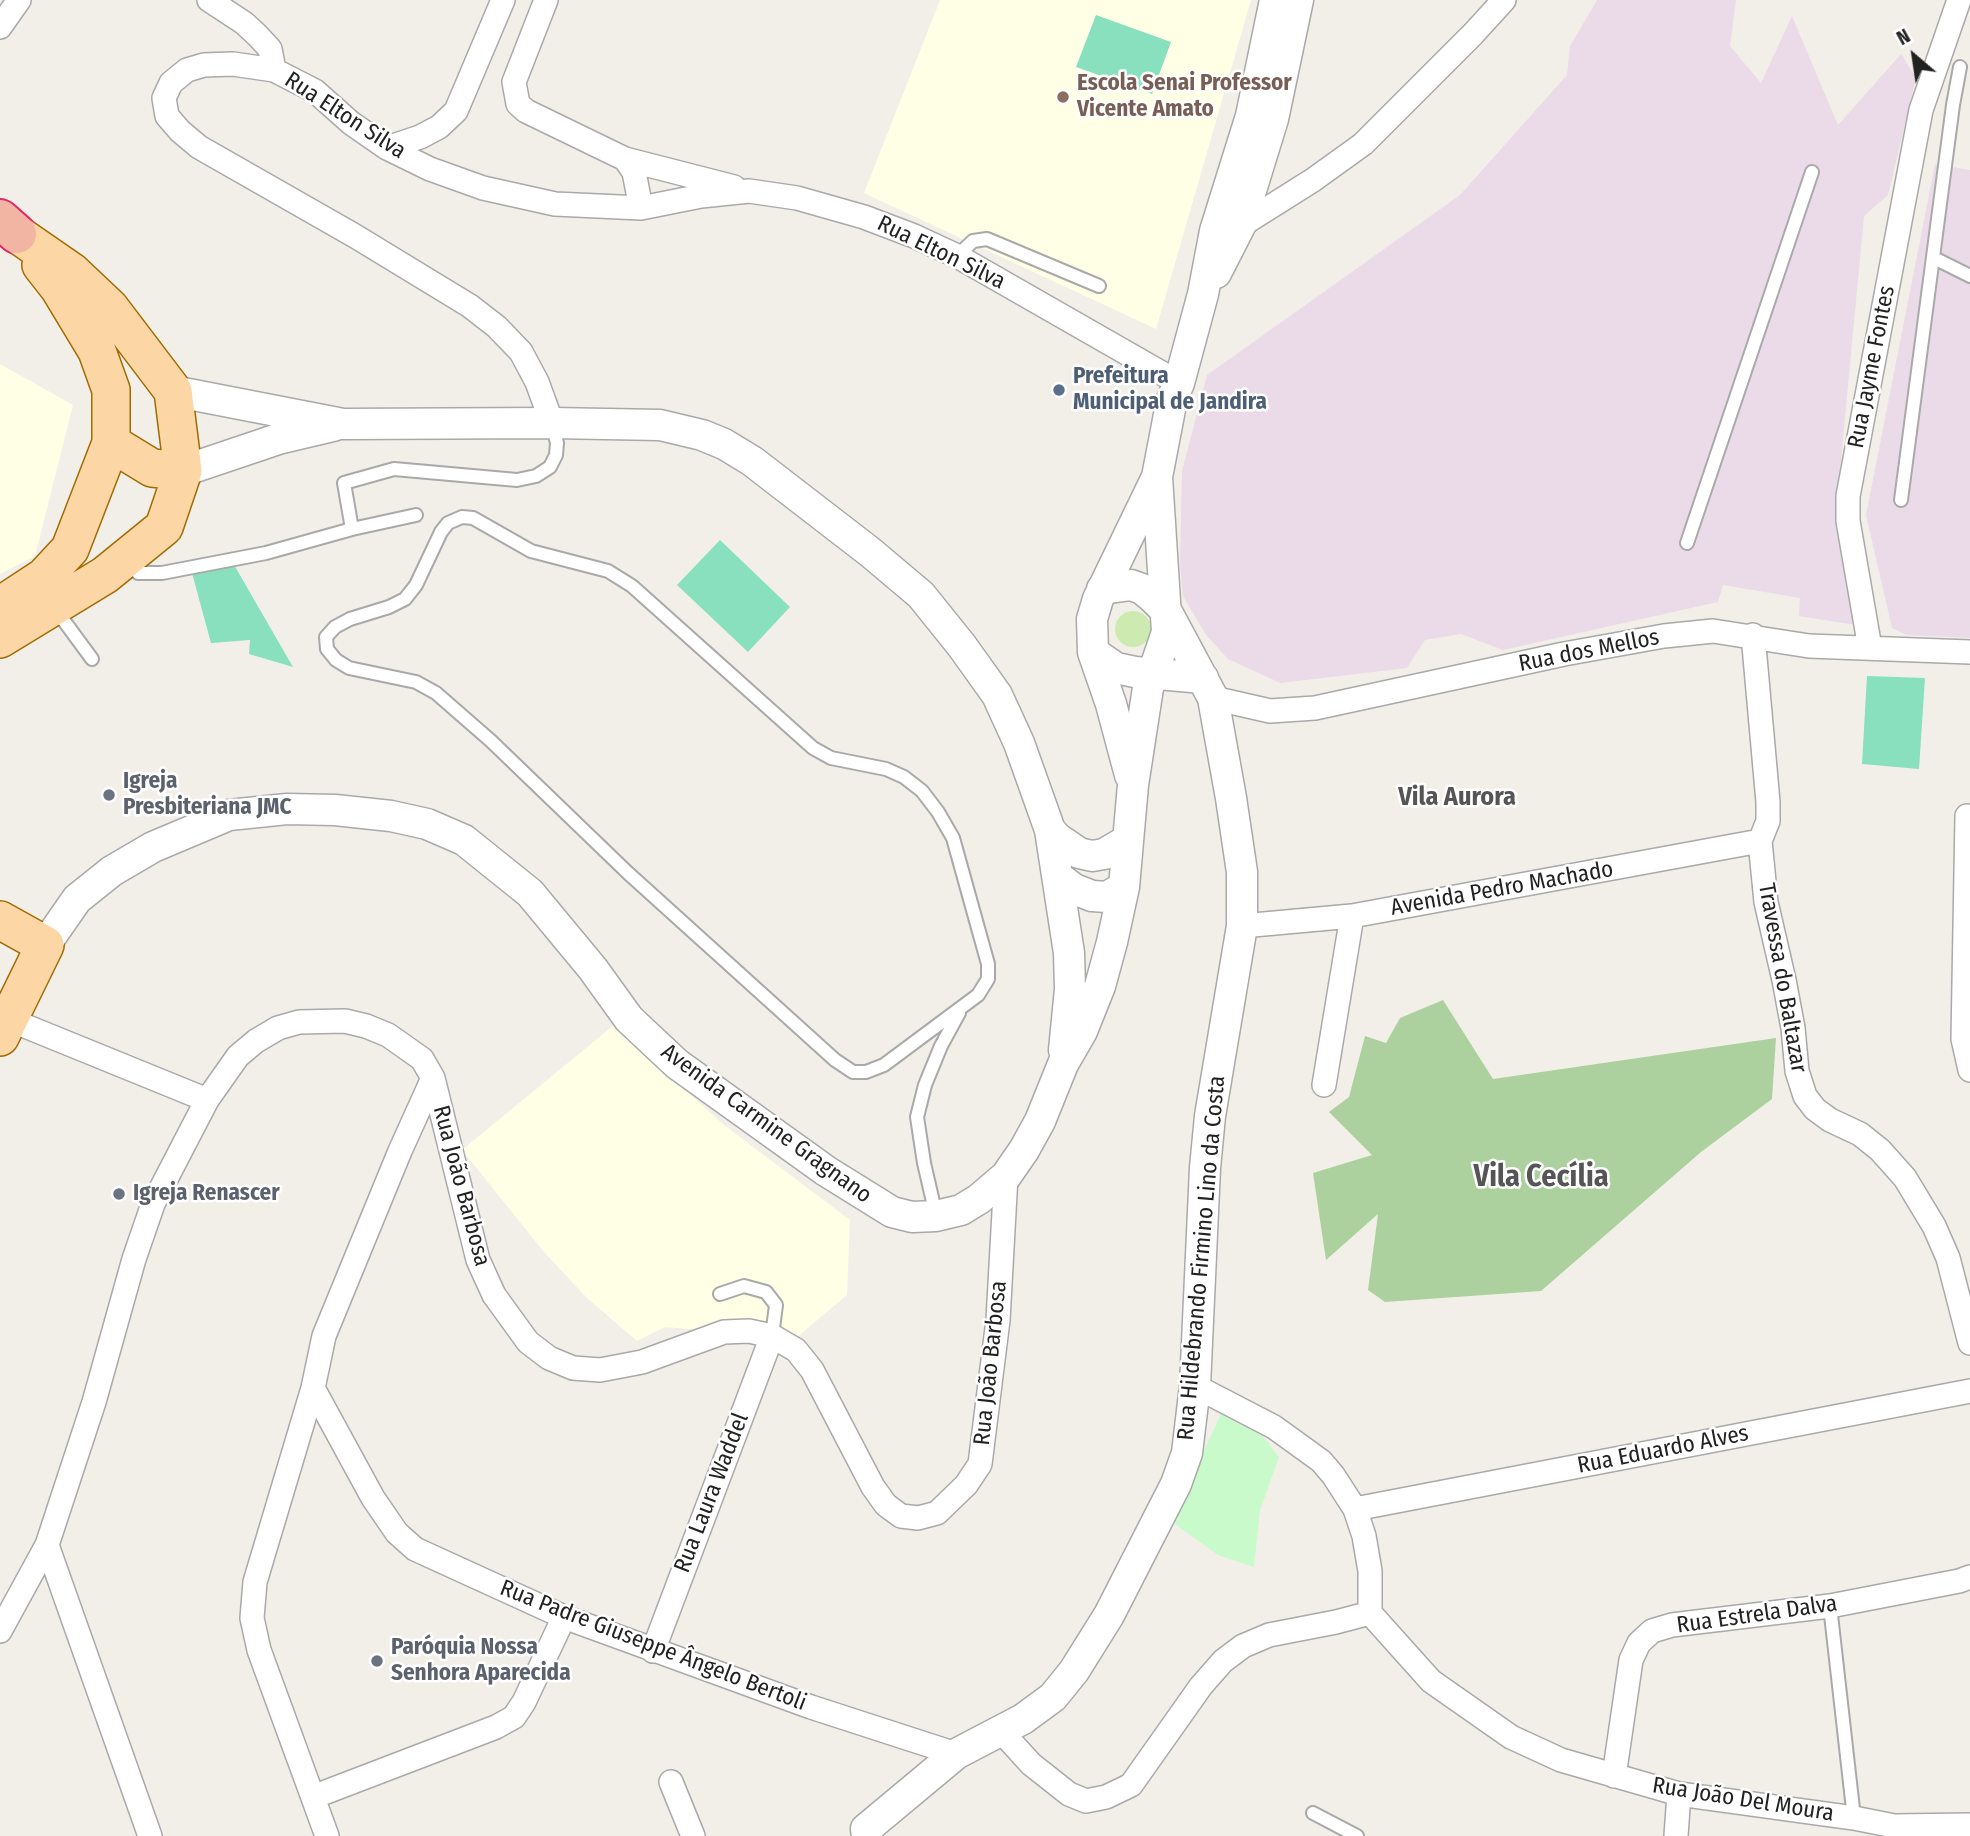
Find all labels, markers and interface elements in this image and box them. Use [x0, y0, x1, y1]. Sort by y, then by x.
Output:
north arrow [1879, 21, 1949, 91]
text: N [1893, 24, 1914, 50]
street label: Rua Elton Silva [279, 67, 411, 165]
place label: Escola Senai Professor Vicente Amato [1077, 70, 1292, 124]
marker: Escola Senai Professor Vicente Amato [1055, 89, 1071, 105]
street label: Rua Elton Silva [872, 210, 1010, 296]
street label: Rua Jayme Fontes [1843, 283, 1901, 451]
place label: Prefeitura Municipal de Jandira [1073, 363, 1267, 417]
marker: Prefeitura Municipal de Jandira [1051, 382, 1067, 398]
street label: Rua dos Mellos [1516, 624, 1662, 678]
place label: Igreja Presbiteriana JMC [123, 768, 291, 822]
district label: Vila Aurora [1398, 782, 1516, 814]
marker: Igreja Presbiteriana JMC [101, 787, 117, 803]
street label: Avenida Pedro Machado [1388, 856, 1616, 922]
street label: Travessa do Baltazar [1752, 881, 1812, 1075]
street label: Avenida Carmine Gragnano [655, 1038, 877, 1210]
street label: Rua Hildebrando Firmino Lino da Costa [1172, 1074, 1232, 1442]
street label: Rua João Barbosa [426, 1103, 496, 1269]
district label: Vila Cecília [1473, 1160, 1609, 1196]
place label: Igreja Renascer [133, 1180, 280, 1208]
marker: Igreja Renascer [111, 1186, 127, 1202]
street label: Rua João Barbosa [969, 1279, 1013, 1447]
street label: Rua Laura Waddel [669, 1409, 755, 1577]
street label: Rua Eduardo Alves [1575, 1420, 1751, 1480]
street label: Rua Padre Giuseppe Ângelo Bertoli [496, 1575, 810, 1717]
street label: Rua Estrela Dalva [1675, 1590, 1839, 1640]
place label: Paróquia Nossa Senhora Aparecida [391, 1634, 571, 1688]
marker: Paróquia Nossa Senhora Aparecida [369, 1653, 385, 1669]
street label: Rua João Del Moura [1650, 1772, 1836, 1828]

